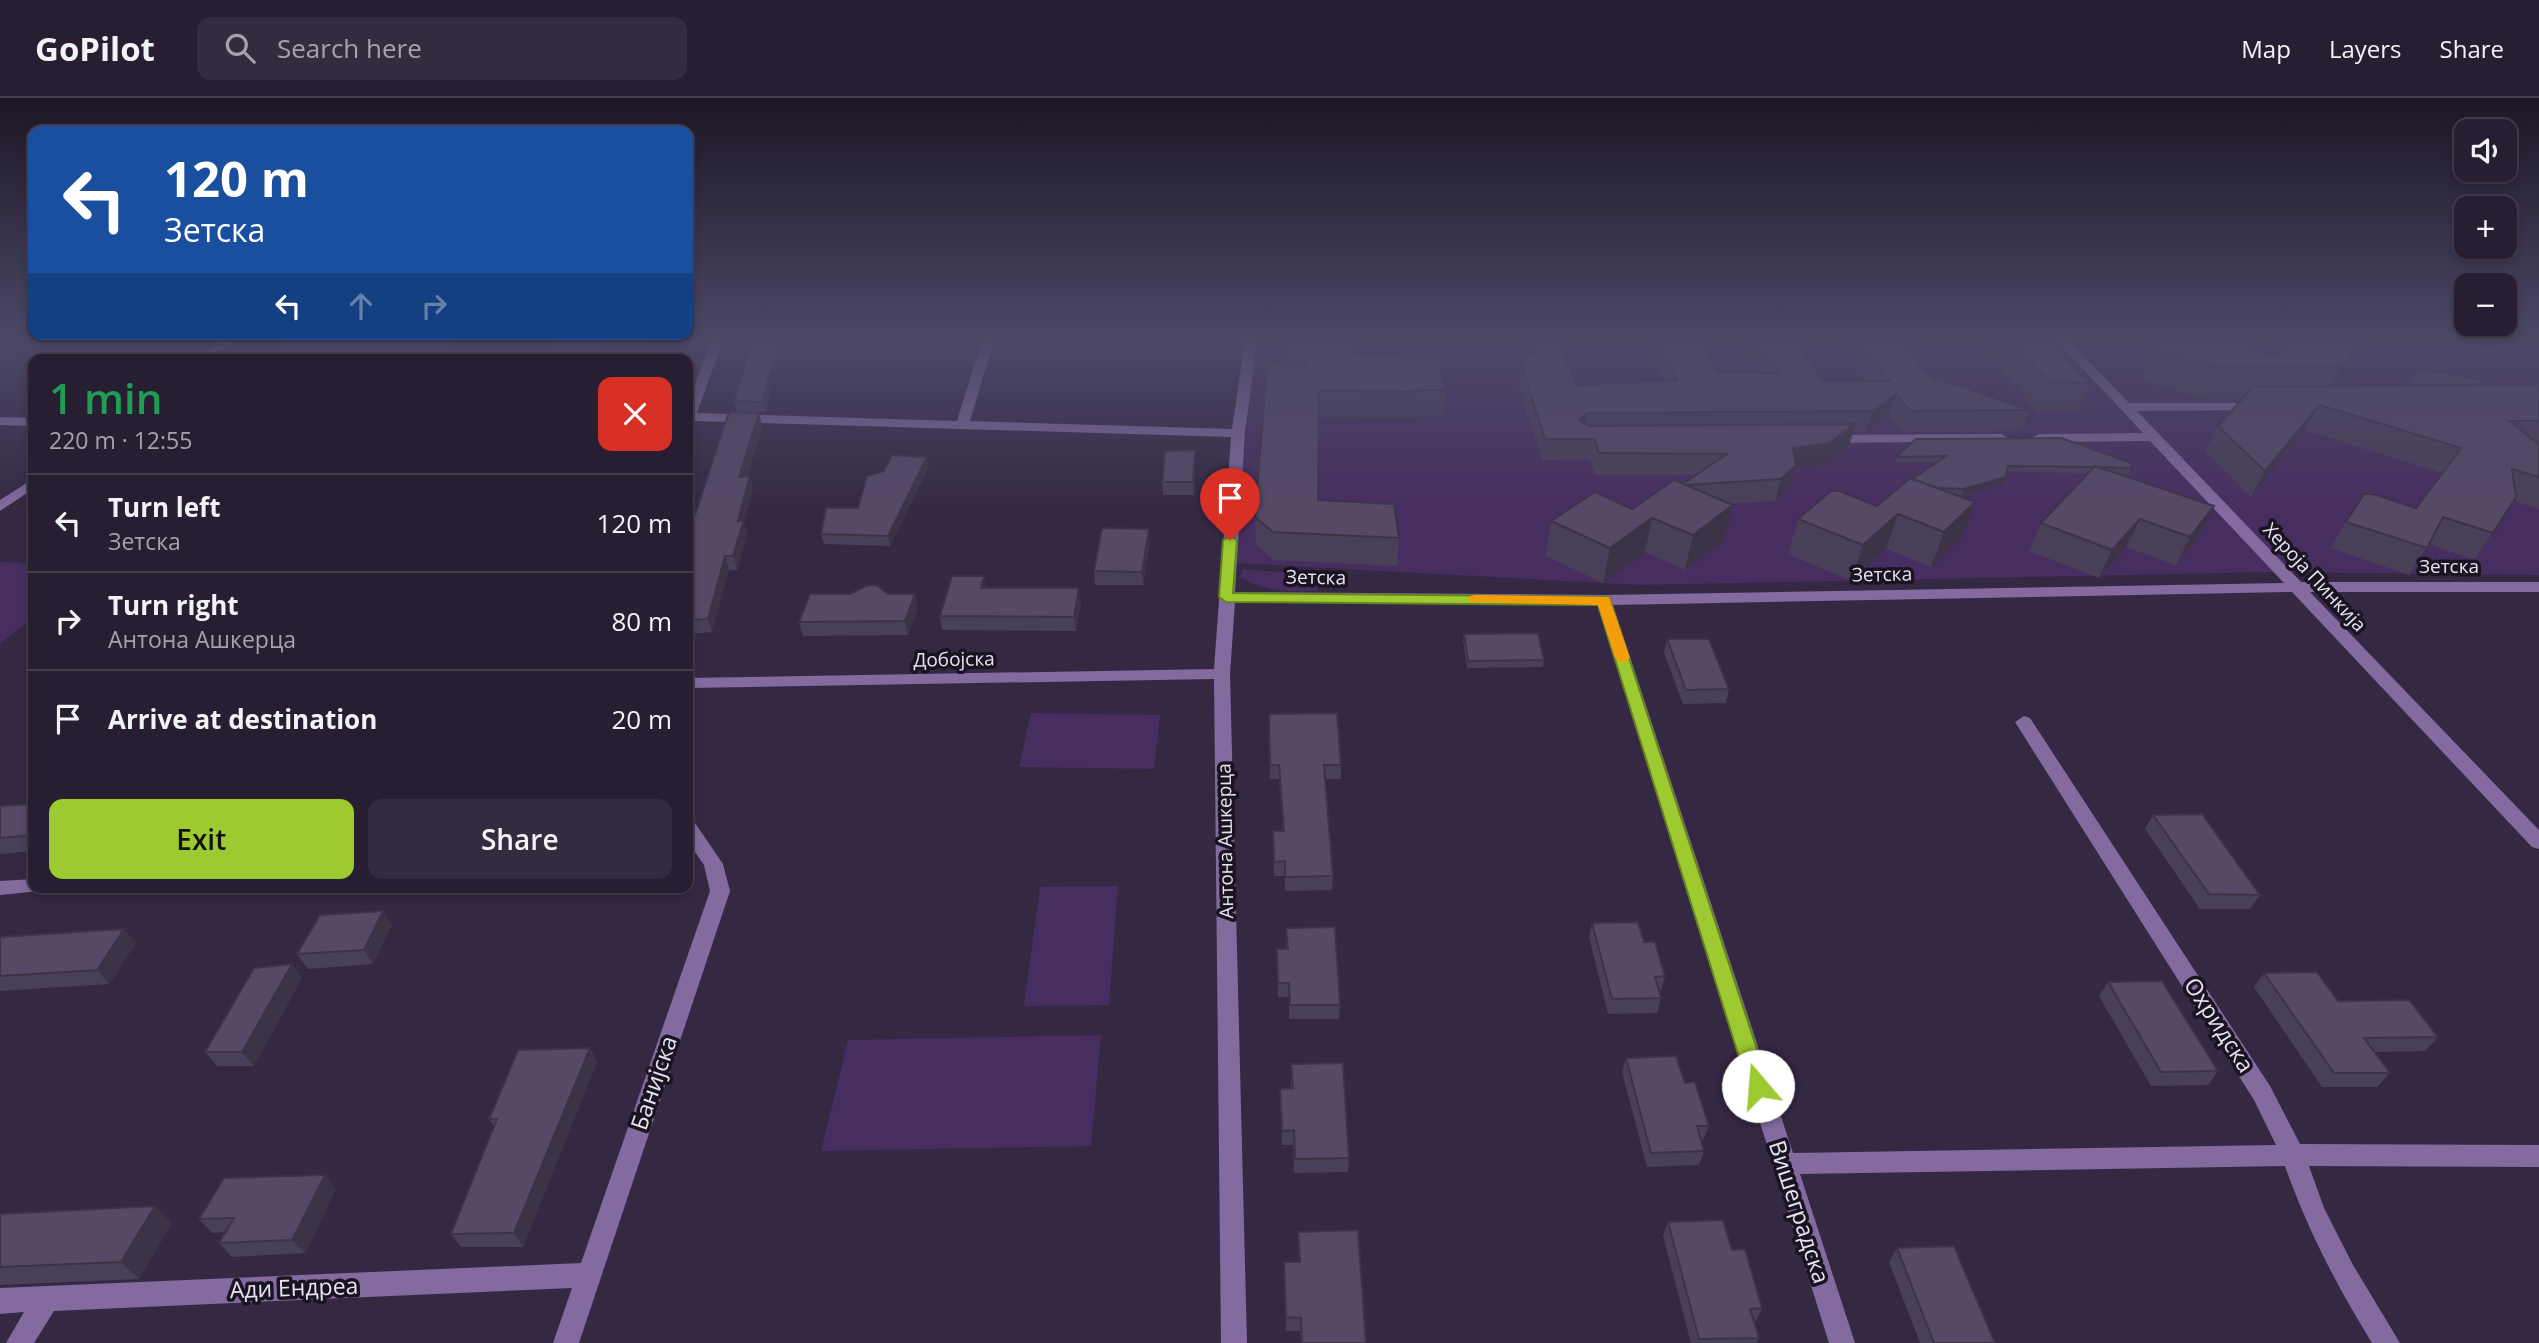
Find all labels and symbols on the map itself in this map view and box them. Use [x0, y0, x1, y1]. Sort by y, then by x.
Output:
pin [1200, 468, 1260, 540]
street label: Хероја Пинкија [2258, 517, 2372, 637]
street label: Зетска [2419, 553, 2479, 579]
street label: Зетска [1852, 560, 1912, 588]
street label: Зетска [1286, 563, 1346, 591]
street label: Добојска [913, 645, 995, 673]
street label: Антона Ашкерца [1211, 763, 1239, 919]
street label: Охридска [2177, 971, 2263, 1078]
street label: Банијска [622, 1031, 684, 1134]
position arrow [1721, 1049, 1795, 1123]
street label: Вишеградска [1762, 1136, 1838, 1287]
street label: Ади Ендреа [229, 1269, 359, 1305]

